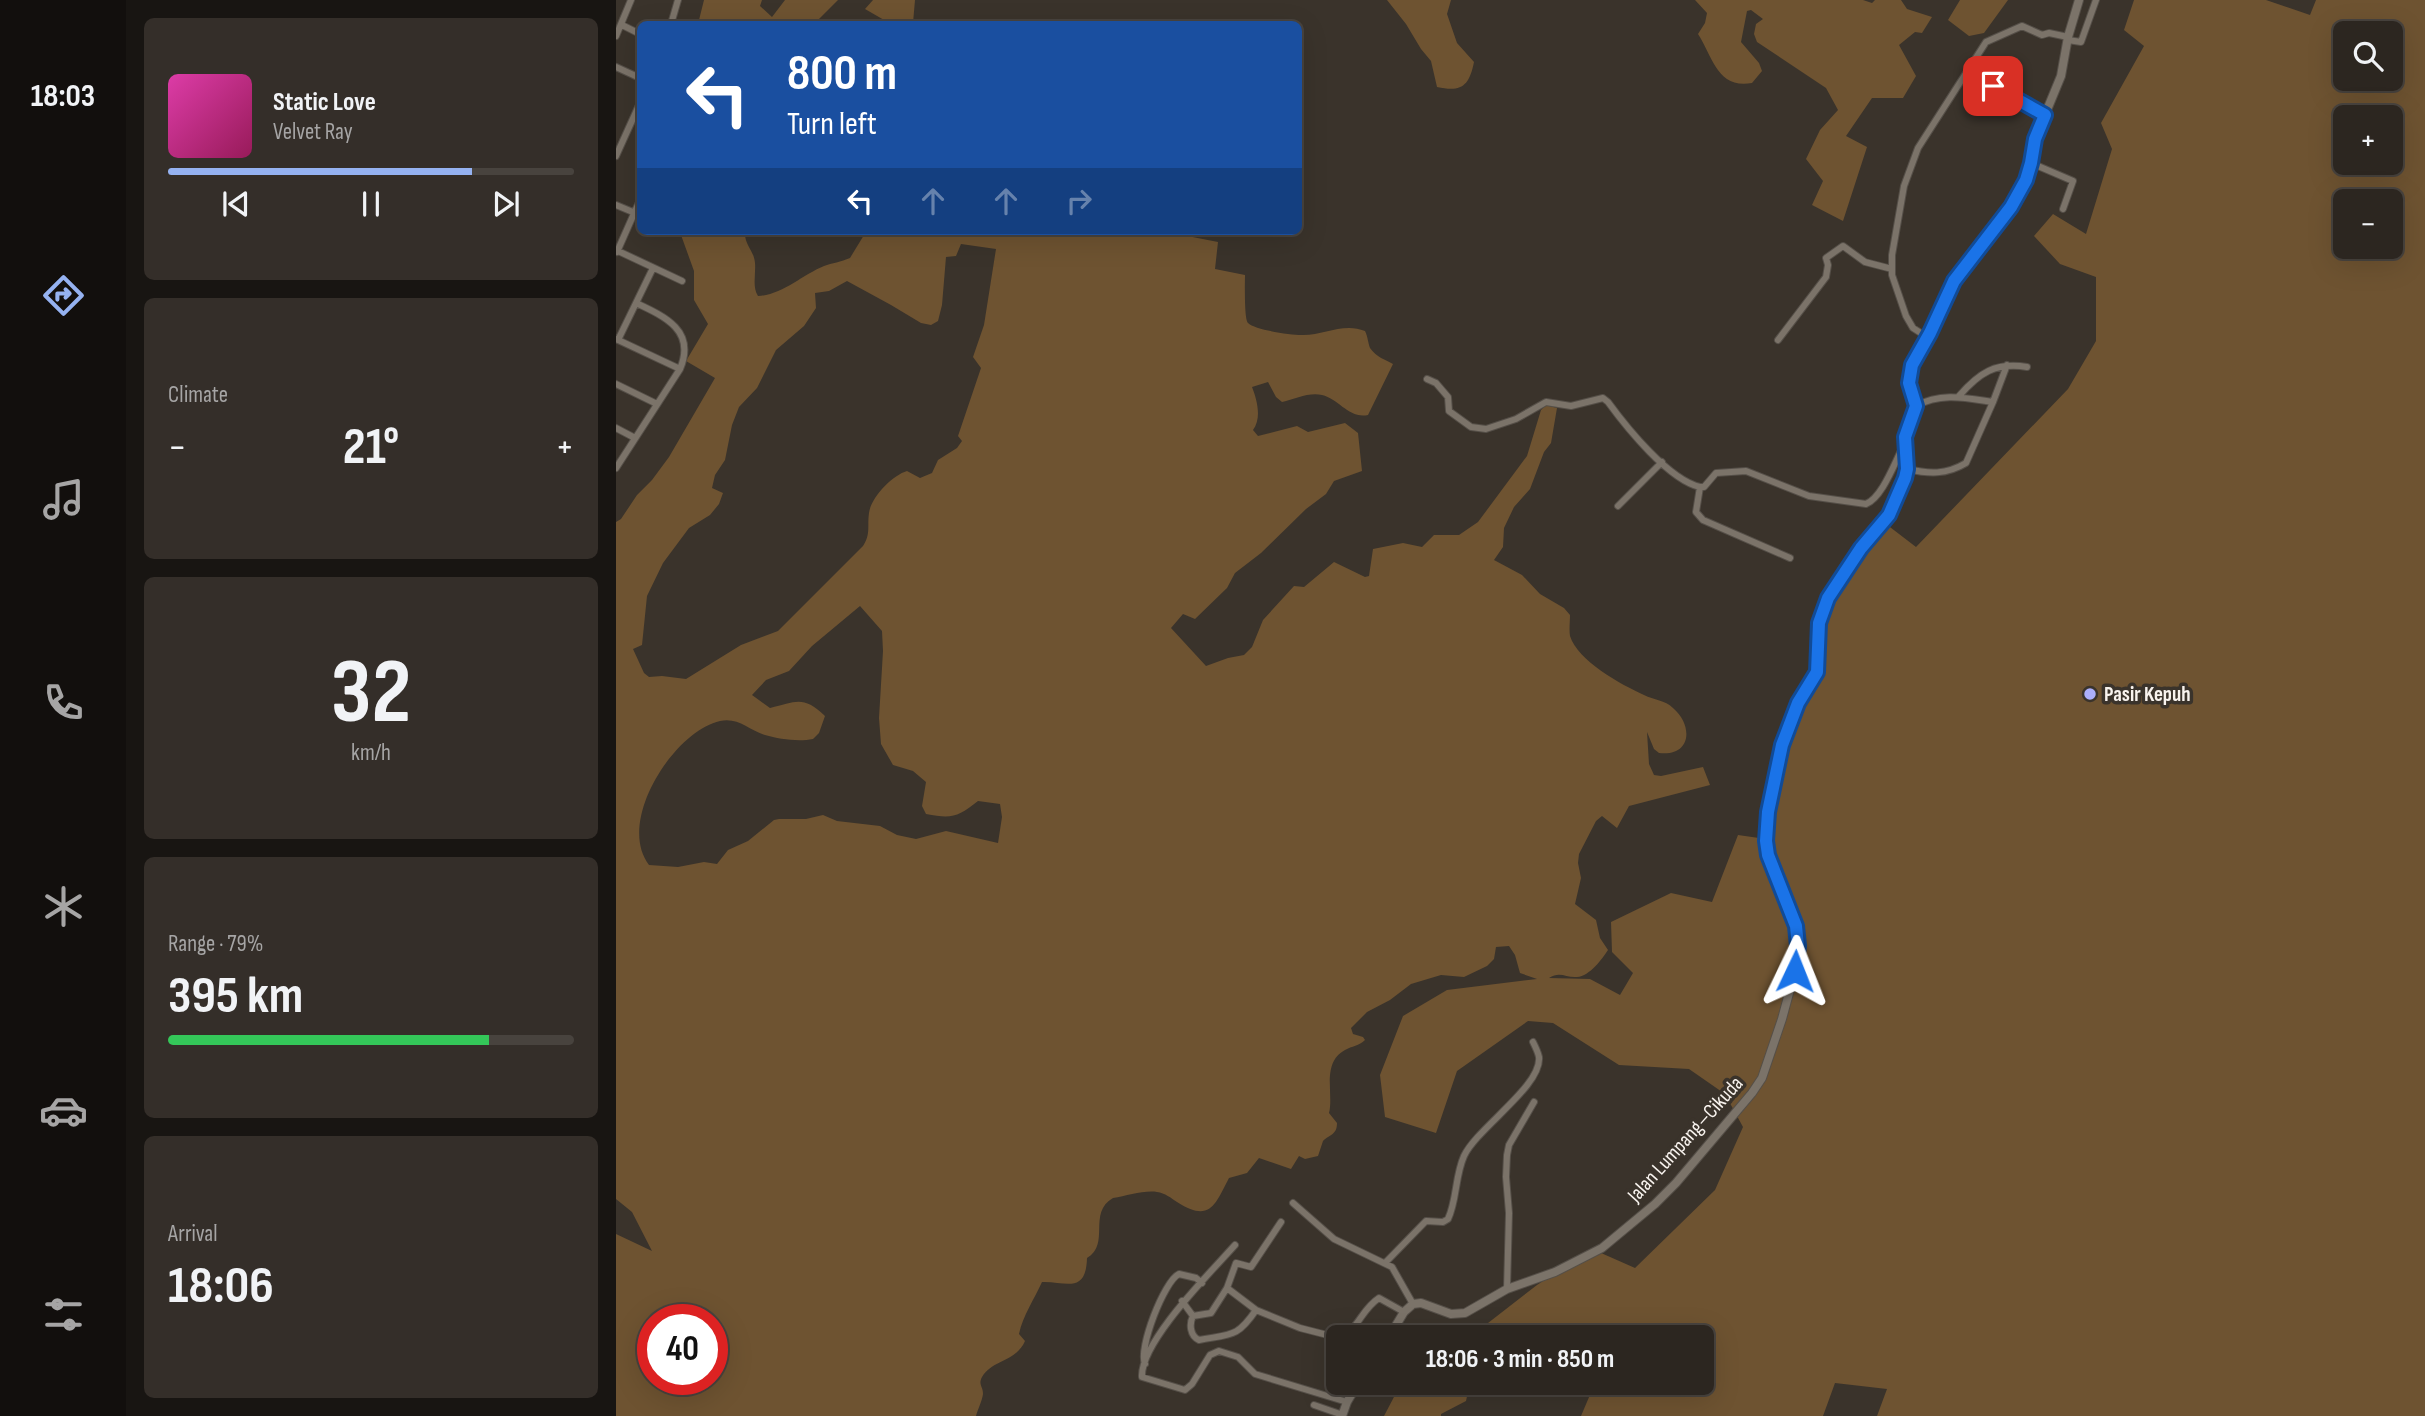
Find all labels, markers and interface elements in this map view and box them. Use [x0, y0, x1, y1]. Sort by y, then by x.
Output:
map controls [2333, 21, 2403, 259]
button: search [2333, 21, 2403, 91]
text: 800 m [787, 45, 897, 104]
icon: left [672, 49, 763, 140]
pin [1963, 56, 2023, 116]
icon: arrive [1974, 67, 2012, 105]
text: 18:03 [31, 77, 95, 116]
text: Static Love [273, 87, 376, 118]
text: Turn left [787, 105, 877, 144]
button: + [2333, 105, 2403, 175]
text: Velvet Ray [273, 118, 353, 146]
icon: left [841, 182, 879, 220]
icon: ahead [914, 182, 952, 220]
icon: ahead [987, 182, 1025, 220]
icon: right [1060, 182, 1098, 220]
icon: previous [217, 185, 255, 223]
icon: pause [352, 185, 390, 223]
icon: next [487, 185, 525, 223]
button: − [2333, 189, 2403, 259]
icon: directions [39, 271, 88, 320]
text: Climate [168, 381, 228, 409]
text: 21° [343, 416, 399, 479]
text: − [168, 425, 187, 470]
text: + [555, 425, 574, 470]
icon: music [39, 475, 88, 524]
text: 32 [331, 639, 411, 748]
icon: phone [39, 678, 88, 727]
place label: Pasir Kepuh [2104, 682, 2190, 707]
marker: Pasir Kepuh [2082, 686, 2098, 702]
text: km/h [351, 739, 391, 767]
icon: climate [39, 882, 88, 931]
text: Range · 79% [168, 930, 263, 958]
position arrow [1758, 934, 1832, 1008]
text: 395 km [168, 965, 303, 1028]
street label: Jalan Lumpang–Cikuda [1622, 1071, 1748, 1208]
icon: car [39, 1086, 88, 1135]
text: Arrival [168, 1220, 217, 1248]
text: 18:06 [168, 1255, 274, 1318]
icon: filters [39, 1290, 88, 1339]
speed limit sign: 40 [637, 1304, 728, 1395]
text: 18:06 · 3 min · 850 m [1426, 1344, 1614, 1375]

